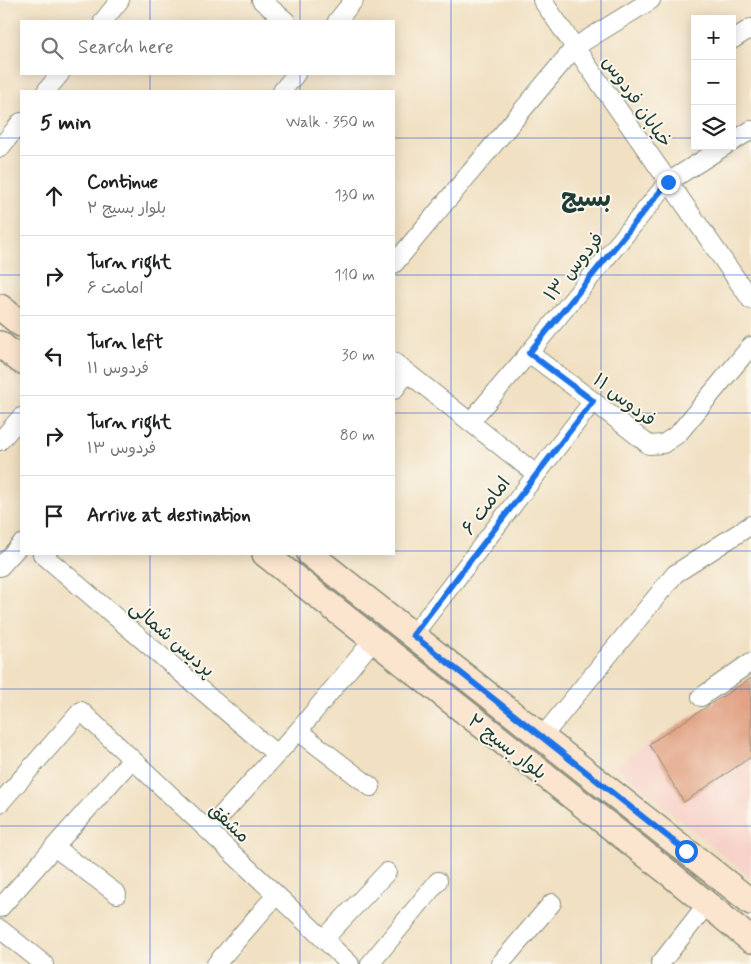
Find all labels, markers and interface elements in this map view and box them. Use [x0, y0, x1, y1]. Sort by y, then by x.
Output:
map controls [691, 15, 736, 150]
button: + [691, 15, 736, 60]
search box [20, 20, 395, 75]
icon: search [38, 34, 66, 62]
text: Search here [78, 35, 174, 60]
street label: خیابان فردوس [596, 51, 678, 153]
button: − [691, 60, 736, 105]
button: layers [691, 105, 736, 150]
text: 5 min [40, 109, 92, 137]
text: Walk · 350 m [286, 112, 375, 133]
text: Continue [87, 170, 158, 195]
route end [657, 171, 680, 194]
icon: ahead [40, 182, 68, 210]
district label: بسیج [561, 184, 611, 215]
text: 130 m [334, 185, 375, 206]
text: بلوار بسیج ۲ [87, 198, 166, 219]
street label: فردوس ۱۳ [539, 227, 610, 307]
text: Turn right [87, 250, 171, 275]
icon: right [40, 262, 68, 290]
text: 110 m [334, 265, 375, 286]
text: امامت ۶ [87, 278, 143, 299]
text: Turn left [87, 330, 163, 355]
icon: left [40, 342, 68, 370]
text: 30 m [342, 345, 375, 366]
text: فردوس ۱۱ [87, 358, 149, 379]
street label: فردوس ۱۱ [587, 368, 661, 433]
text: Turn right [87, 410, 171, 435]
icon: right [40, 422, 68, 450]
text: 80 m [340, 425, 375, 446]
text: فردوس ۱۳ [87, 438, 156, 459]
street label: امامت ۶ [456, 472, 516, 540]
icon: arrive [40, 502, 68, 530]
text: Arrive at destination [87, 503, 251, 528]
street label: پردیس شمالی [124, 595, 220, 683]
street label: بلوار بسیج ۲ [462, 708, 552, 786]
street label: مشفق [203, 798, 255, 849]
route start [675, 840, 698, 863]

